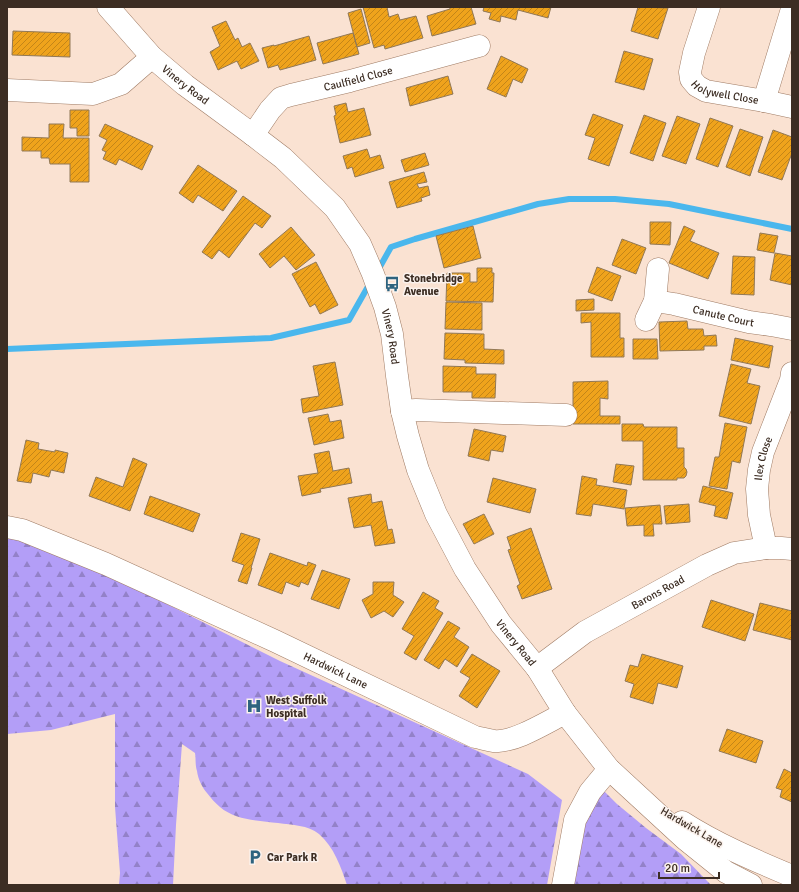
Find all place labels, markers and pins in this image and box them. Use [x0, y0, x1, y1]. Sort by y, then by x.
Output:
place label: Stonebridge Avenue [404, 272, 463, 298]
bus stop icon: Stonebridge Avenue [383, 275, 401, 293]
place label: West Suffolk Hospital [266, 694, 327, 720]
hospital icon: West Suffolk Hospital [245, 697, 263, 715]
parking icon: Car Park R [246, 848, 264, 866]
place label: Car Park R [267, 851, 318, 864]

